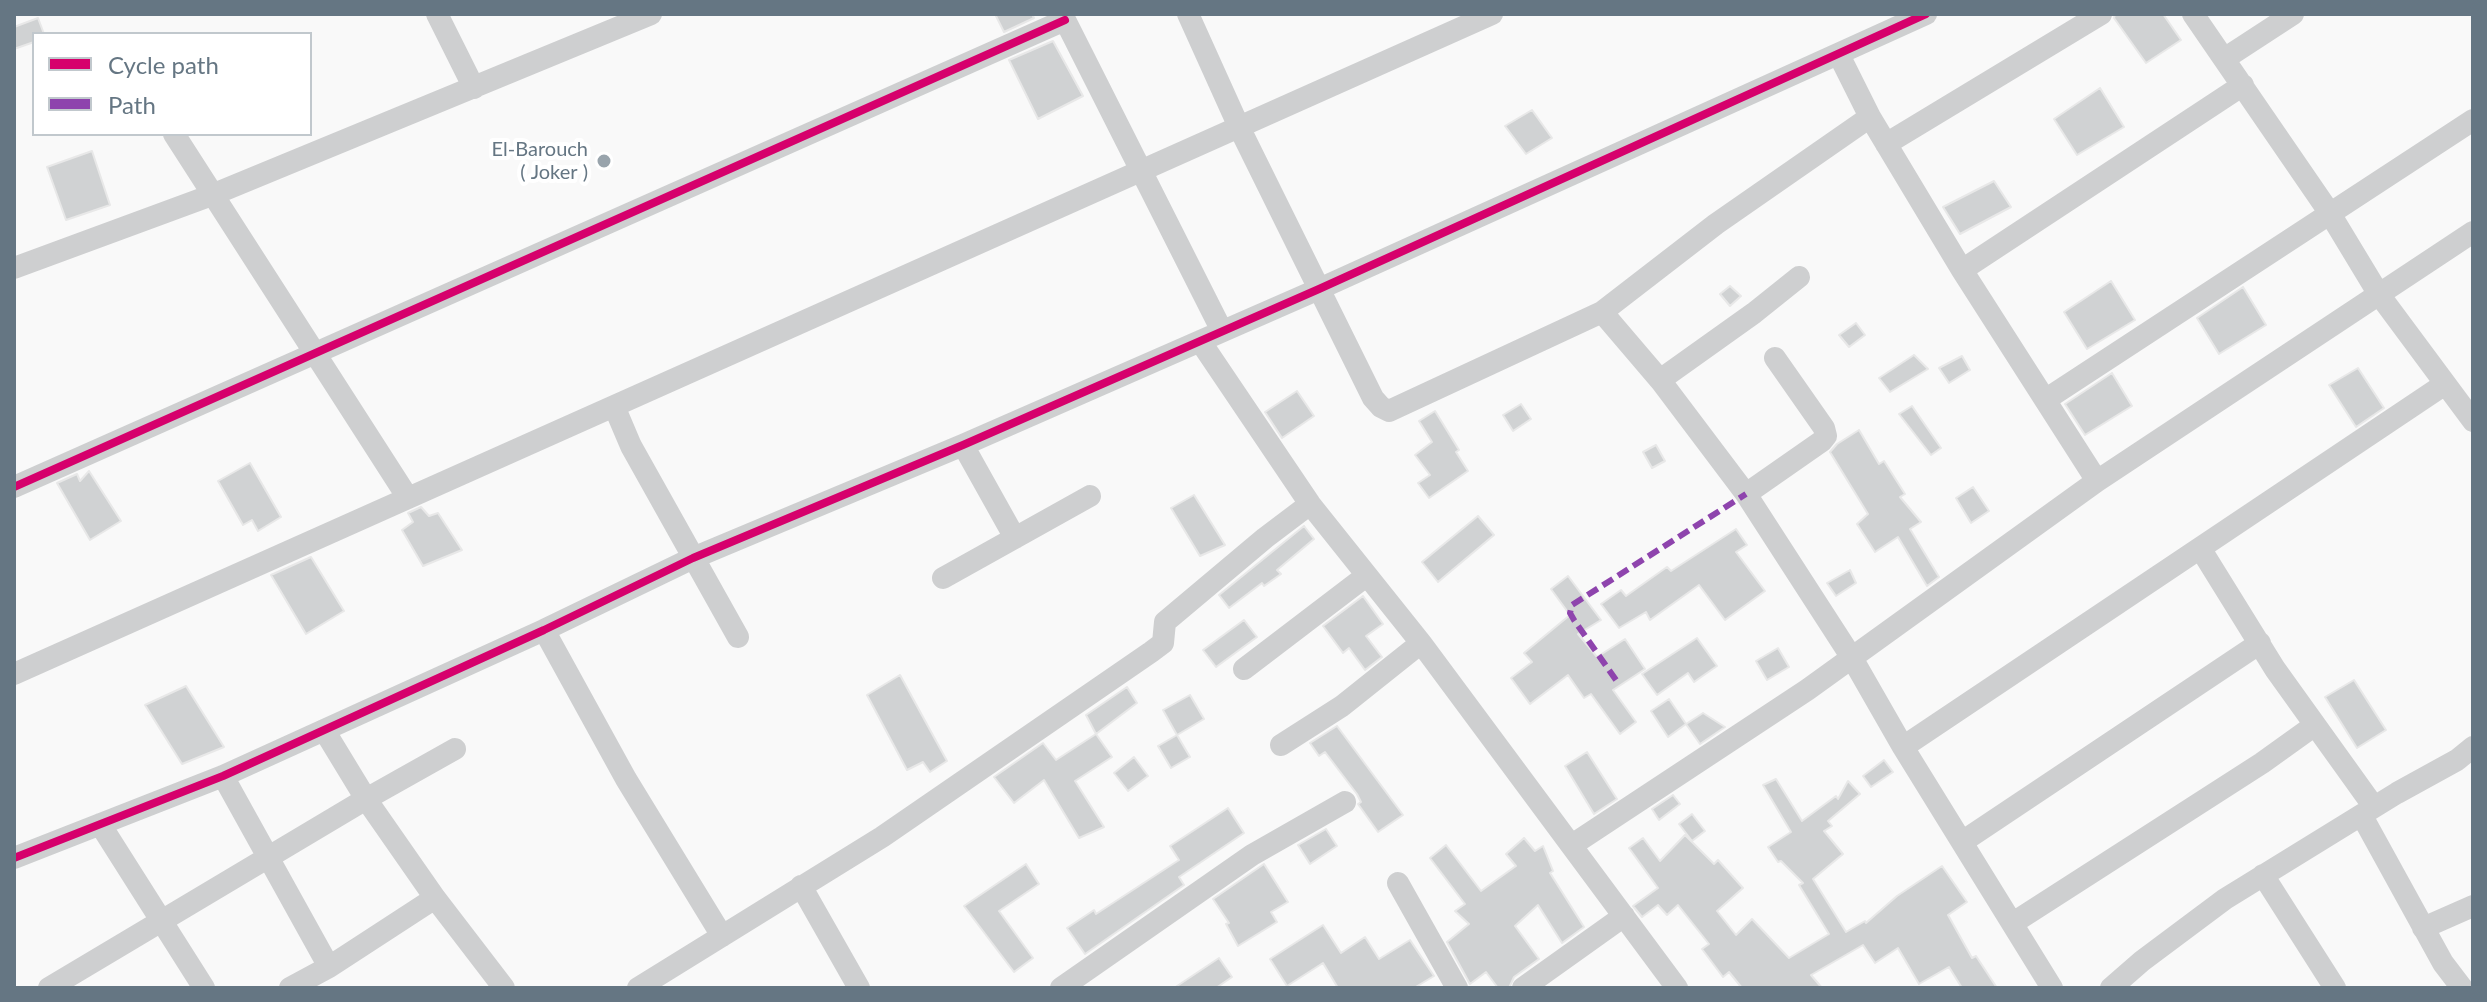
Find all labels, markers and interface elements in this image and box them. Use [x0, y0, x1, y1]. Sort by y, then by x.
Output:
legend [32, 32, 312, 136]
text: Cycle path [108, 50, 219, 79]
text: Path [108, 90, 156, 119]
place label: El-Barouch ( Joker ) [492, 138, 588, 185]
marker: El-Barouch ( Joker ) [595, 152, 613, 170]

